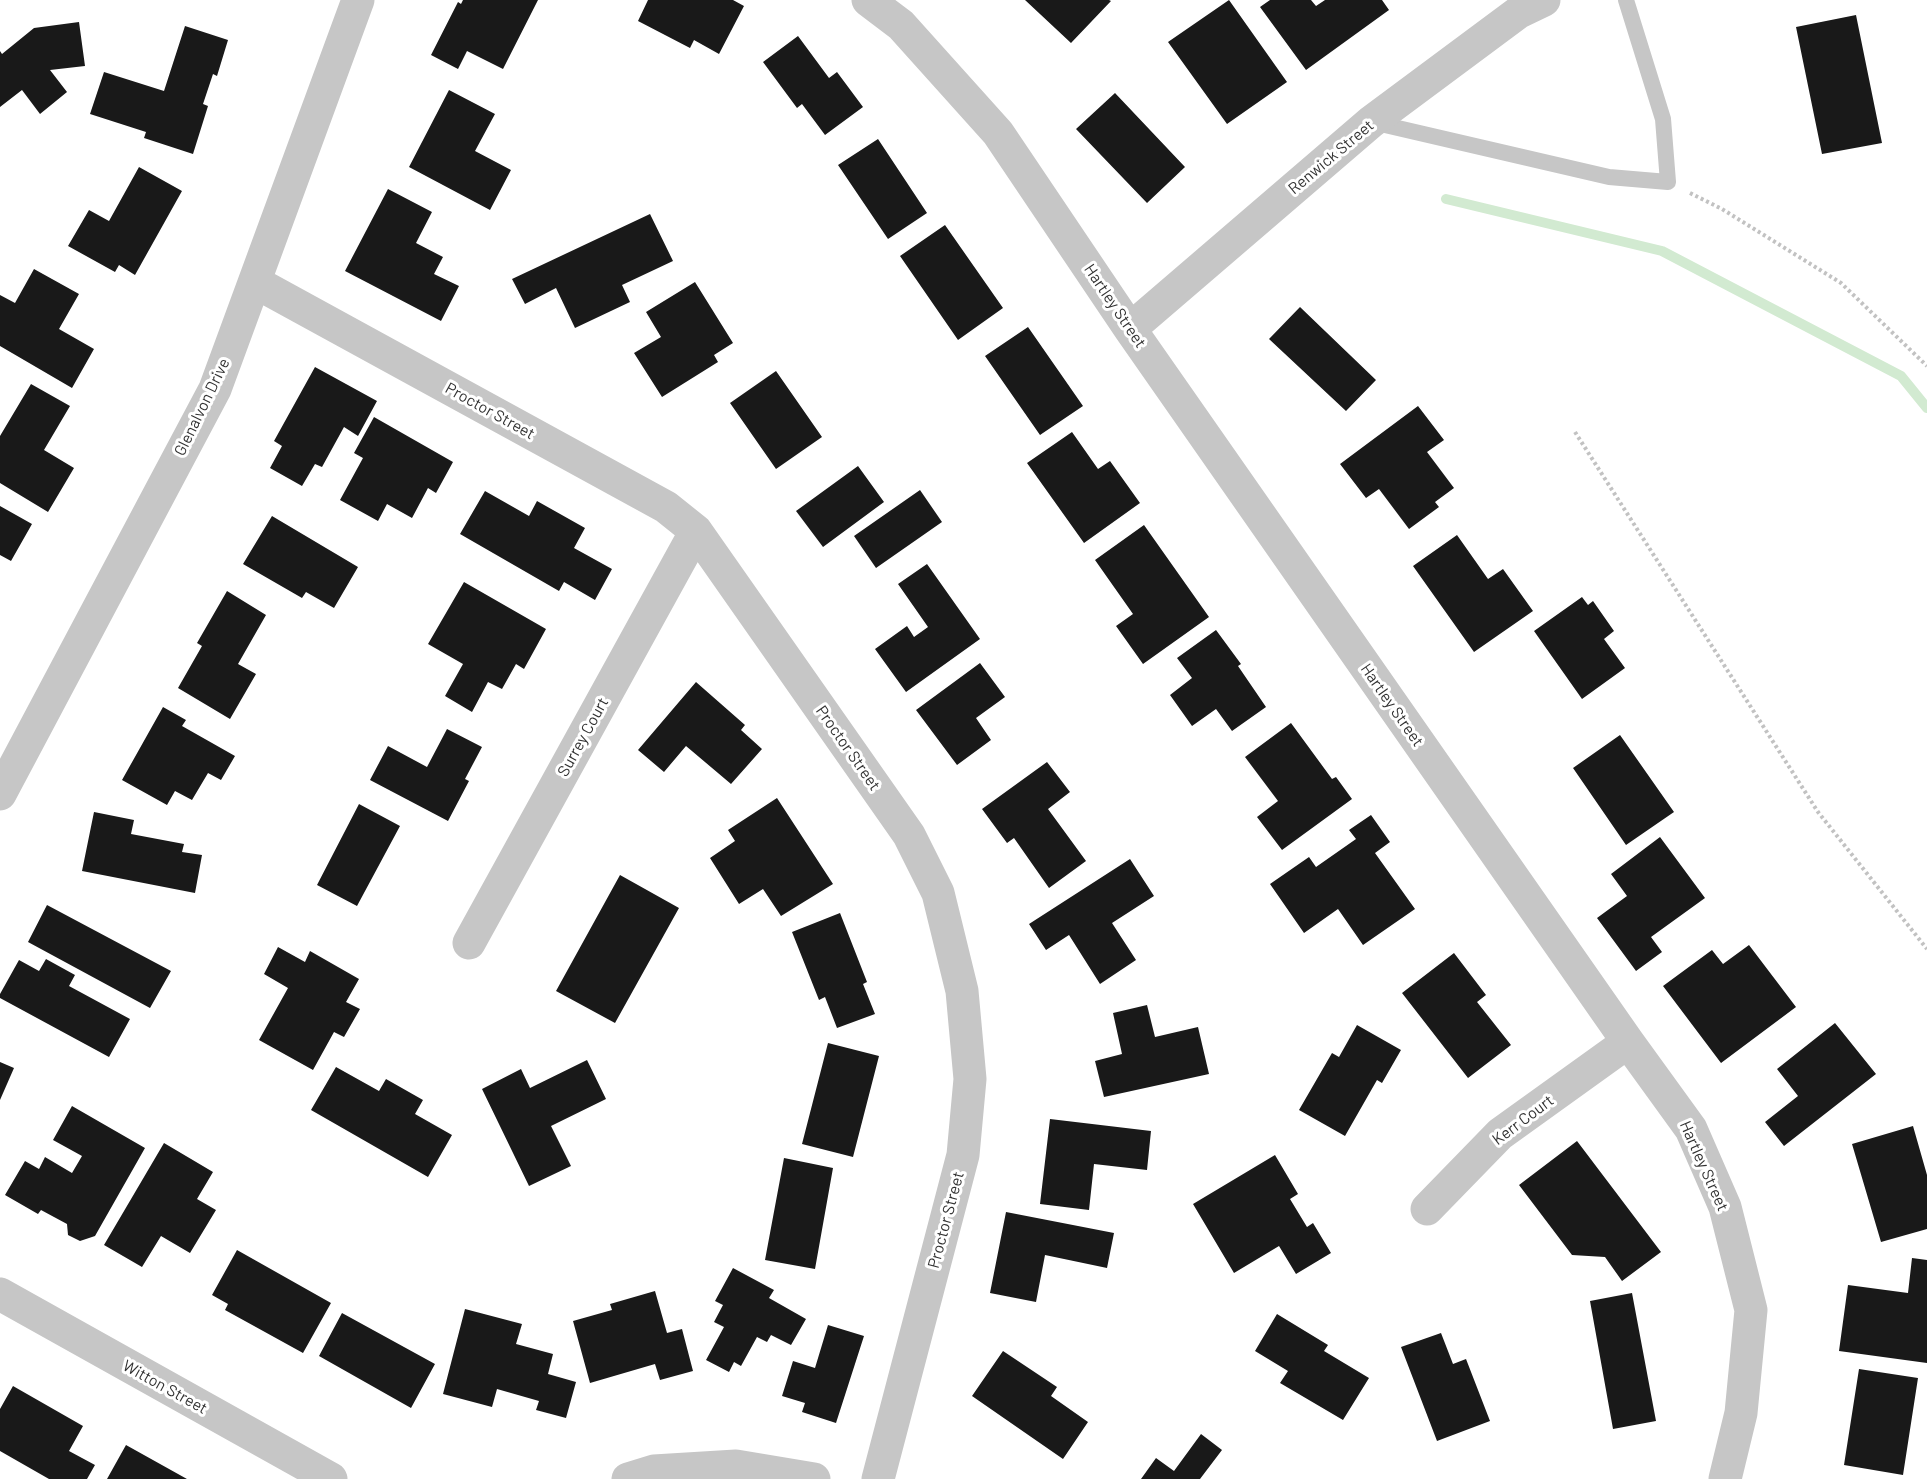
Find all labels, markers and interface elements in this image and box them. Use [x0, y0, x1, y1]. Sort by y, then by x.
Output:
street label: Renwick Street [1284, 116, 1378, 198]
street label: Hartley Street [1080, 261, 1150, 351]
street label: Glenalvon Drive [170, 355, 234, 459]
street label: Proctor Street [442, 379, 538, 443]
street label: Hartley Street [1356, 660, 1428, 750]
street label: Surrey Court [553, 694, 613, 780]
street label: Proctor Street [812, 702, 884, 794]
street label: Kerr Court [1489, 1091, 1557, 1149]
street label: Hartley Street [1676, 1118, 1732, 1214]
street label: Proctor Street [924, 1170, 968, 1270]
street label: Witton Street [119, 1356, 211, 1418]

